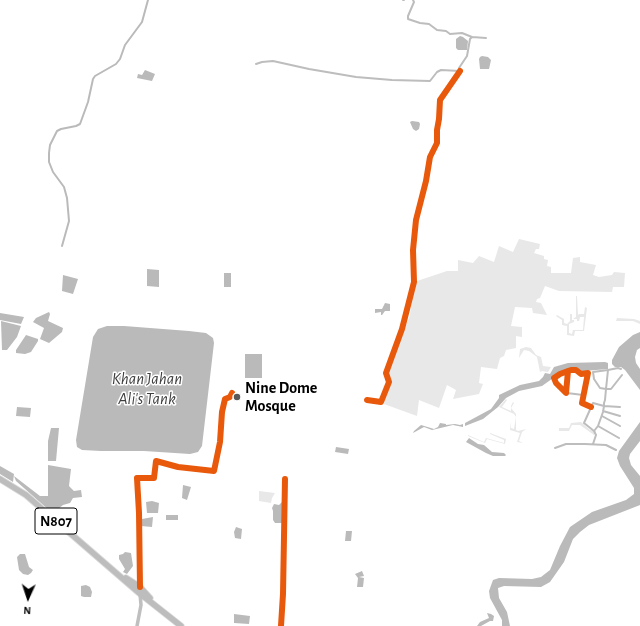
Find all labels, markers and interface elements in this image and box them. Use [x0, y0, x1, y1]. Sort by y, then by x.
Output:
water label: Khan Jahan Ali's Tank [112, 369, 182, 409]
place label: Nine Dome Mosque [245, 378, 317, 416]
marker: Nine Dome Mosque [232, 392, 242, 402]
road number: N807 [35, 508, 77, 534]
north arrow [8, 578, 48, 618]
text: N [23, 605, 31, 616]

